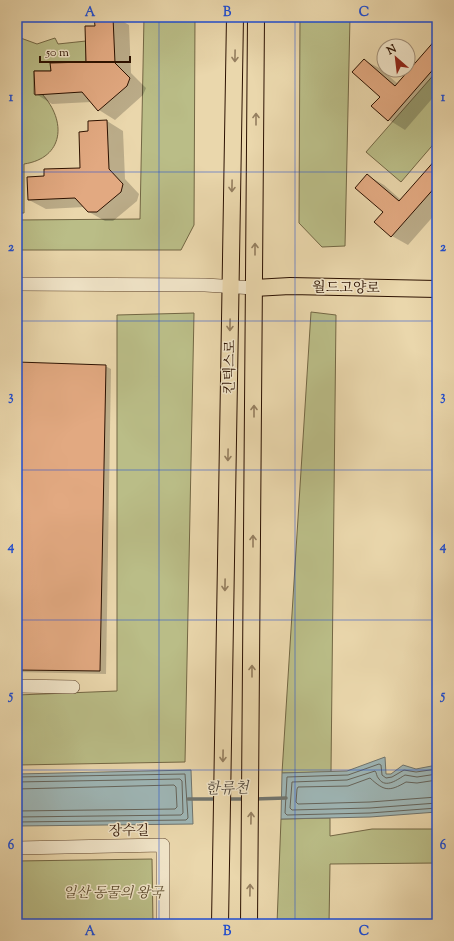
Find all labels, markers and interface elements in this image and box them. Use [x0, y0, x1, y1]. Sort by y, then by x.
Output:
text: A [85, 4, 96, 22]
text: B [223, 4, 232, 22]
text: C [359, 4, 369, 22]
scale bar [40, 38, 130, 64]
north arrow [376, 38, 416, 78]
text: N [383, 41, 400, 60]
text: 50 m [45, 44, 69, 62]
one-way arrow [231, 49, 238, 62]
text: 1 [9, 89, 14, 107]
text: 1 [441, 89, 446, 107]
one-way arrow [252, 113, 260, 126]
one-way arrow [228, 179, 236, 192]
text: 2 [8, 239, 15, 257]
text: 2 [440, 239, 447, 257]
one-way arrow [251, 243, 259, 256]
street label: 월드고양로 [312, 278, 380, 300]
one-way arrow [226, 318, 234, 331]
street label: 킨텍스로 [221, 339, 241, 394]
text: 3 [8, 388, 14, 406]
text: 3 [440, 388, 446, 406]
one-way arrow [250, 405, 258, 418]
one-way arrow [224, 448, 232, 461]
one-way arrow [249, 535, 257, 548]
text: 4 [7, 538, 15, 556]
text: 4 [439, 538, 447, 556]
one-way arrow [222, 578, 229, 591]
one-way arrow [248, 665, 256, 678]
text: 5 [8, 687, 14, 705]
text: 5 [440, 687, 446, 705]
one-way arrow [219, 749, 227, 762]
water label: 한류천 [205, 779, 250, 800]
one-way arrow [247, 812, 254, 825]
street label: 장수길 [109, 822, 149, 842]
text: 6 [8, 837, 15, 855]
text: 6 [440, 837, 447, 855]
park label: 일산 동물의 왕국 [63, 884, 165, 904]
one-way arrow [246, 884, 253, 897]
text: A [85, 923, 96, 941]
text: B [223, 923, 232, 941]
text: C [359, 923, 369, 941]

